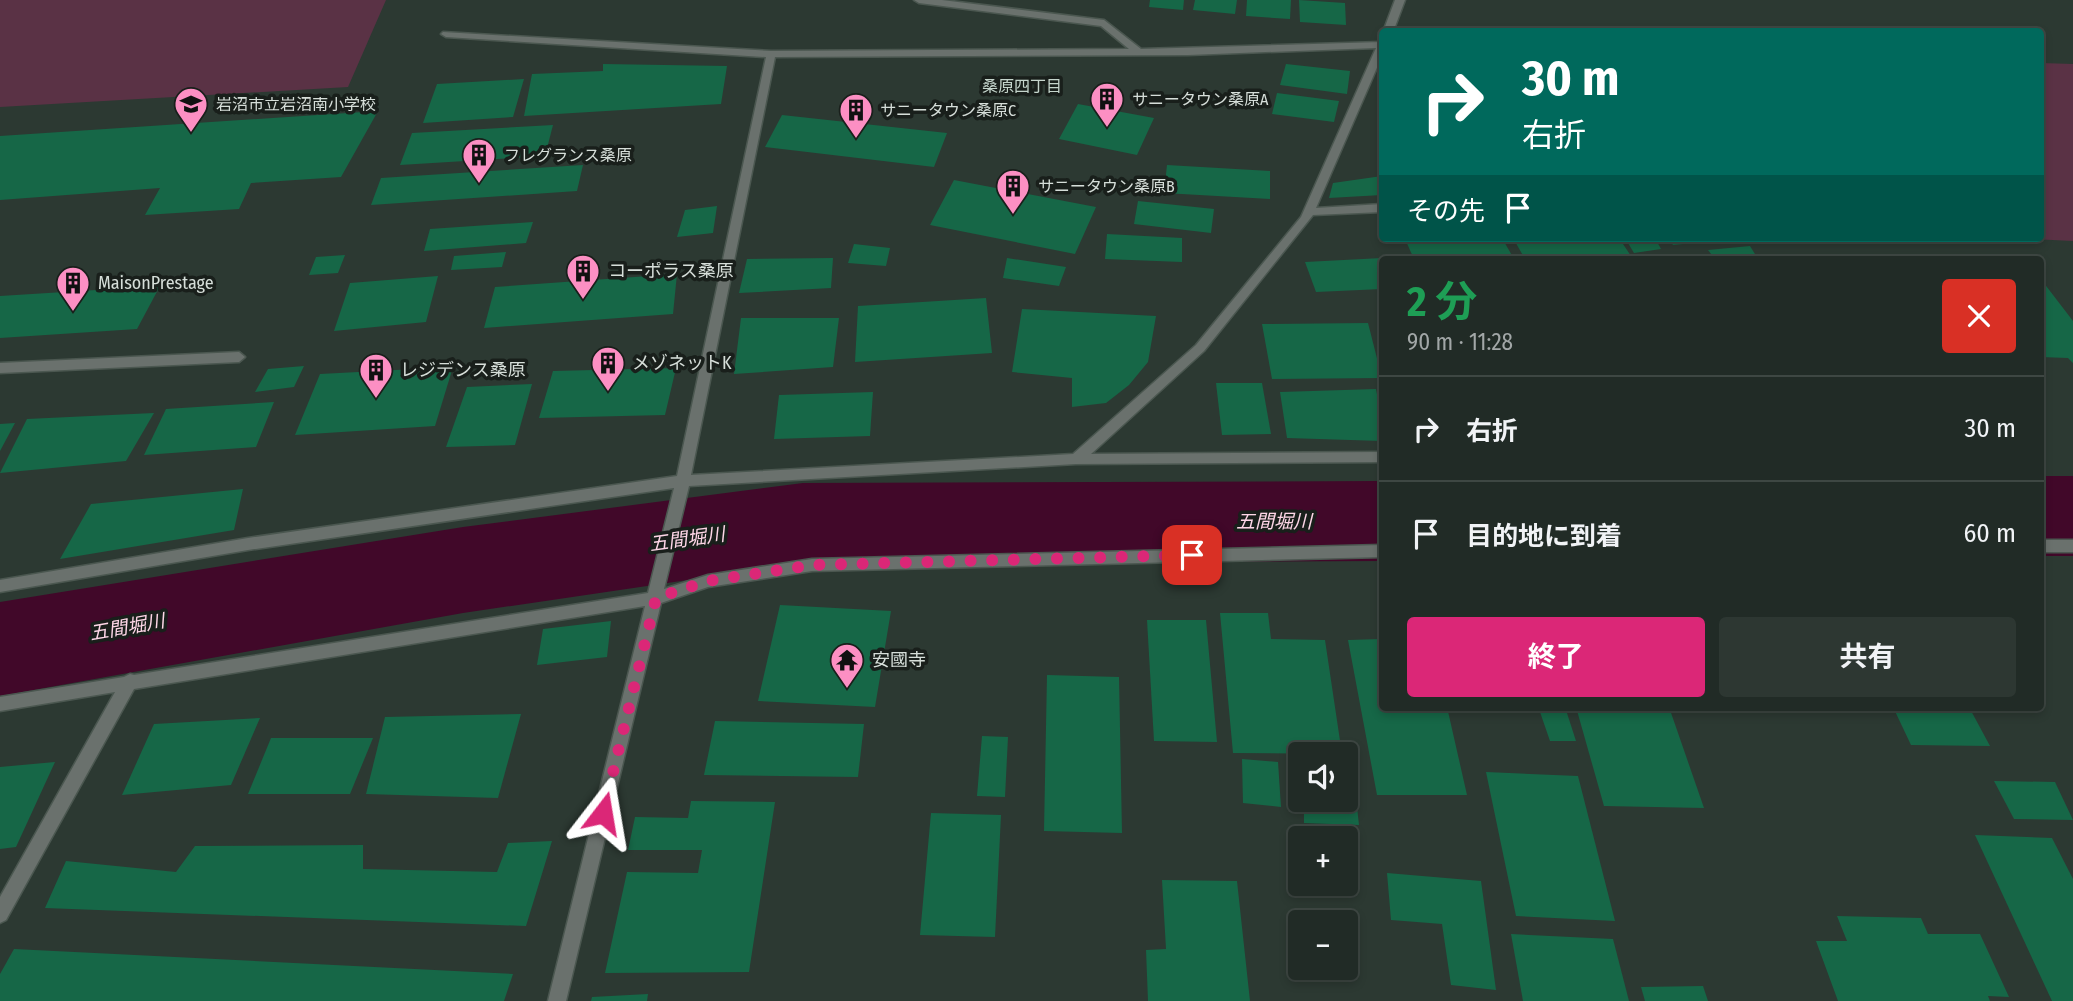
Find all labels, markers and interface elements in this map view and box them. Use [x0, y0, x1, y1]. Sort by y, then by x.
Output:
text: 30 m [1522, 49, 1620, 108]
icon: right [1407, 56, 1498, 147]
district label: 桑原四丁目 [982, 77, 1062, 96]
building icon: サニータウン桑原A [1088, 80, 1126, 129]
school or university icon: 岩沼市立岩沼南小学校 [172, 85, 210, 134]
place label: サニータウン桑原A [1132, 90, 1269, 109]
building icon: サニータウン桑原C [837, 91, 875, 140]
place label: 岩沼市立岩沼南小学校 [216, 95, 376, 114]
place label: サニータウン桑原C [880, 101, 1016, 120]
text: 右折 [1522, 116, 1586, 154]
building icon: フレグランス桑原 [460, 136, 498, 185]
place label: フレグランス桑原 [504, 146, 632, 165]
building icon: サニータウン桑原B [994, 167, 1032, 216]
place label: サニータウン桑原B [1038, 177, 1175, 196]
icon: arrive [1499, 189, 1537, 227]
text: その先 [1407, 196, 1485, 227]
building icon: コーポラス桑原 [564, 252, 602, 301]
place label: コーポラス桑原 [608, 260, 734, 282]
building icon: MaisonPrestage [54, 264, 92, 313]
place label: MaisonPrestage [98, 272, 214, 294]
text: 2 分 [1407, 277, 1477, 327]
button: close [1942, 279, 2016, 353]
text: 90 m · 11:28 [1407, 328, 1513, 356]
building icon: メゾネットK [589, 344, 627, 393]
building icon: レジデンス桑原 [357, 351, 395, 400]
place label: メゾネットK [632, 352, 732, 374]
place label: レジデンス桑原 [400, 359, 526, 381]
icon: right [1407, 410, 1445, 448]
text: 30 m [1965, 413, 2016, 444]
text: 右折 [1466, 416, 1518, 447]
water label: 五間堀川 [1236, 510, 1314, 533]
icon: arrive [1407, 515, 1445, 553]
text: 60 m [1963, 518, 2016, 549]
text: 目的地に到着 [1466, 521, 1622, 552]
water label: 五間堀川 [648, 522, 728, 556]
pin [1162, 525, 1222, 585]
icon: arrive [1173, 536, 1211, 574]
water label: 五間堀川 [88, 609, 168, 645]
button: 終了 [1407, 617, 1705, 697]
button: 共有 [1719, 617, 2016, 697]
temple icon: 安國寺 [828, 641, 866, 690]
place label: 安國寺 [872, 649, 926, 671]
map controls [1288, 742, 1358, 980]
button: sound [1288, 742, 1358, 812]
position arrow [566, 776, 640, 850]
button: + [1288, 826, 1358, 896]
button: − [1288, 910, 1358, 980]

